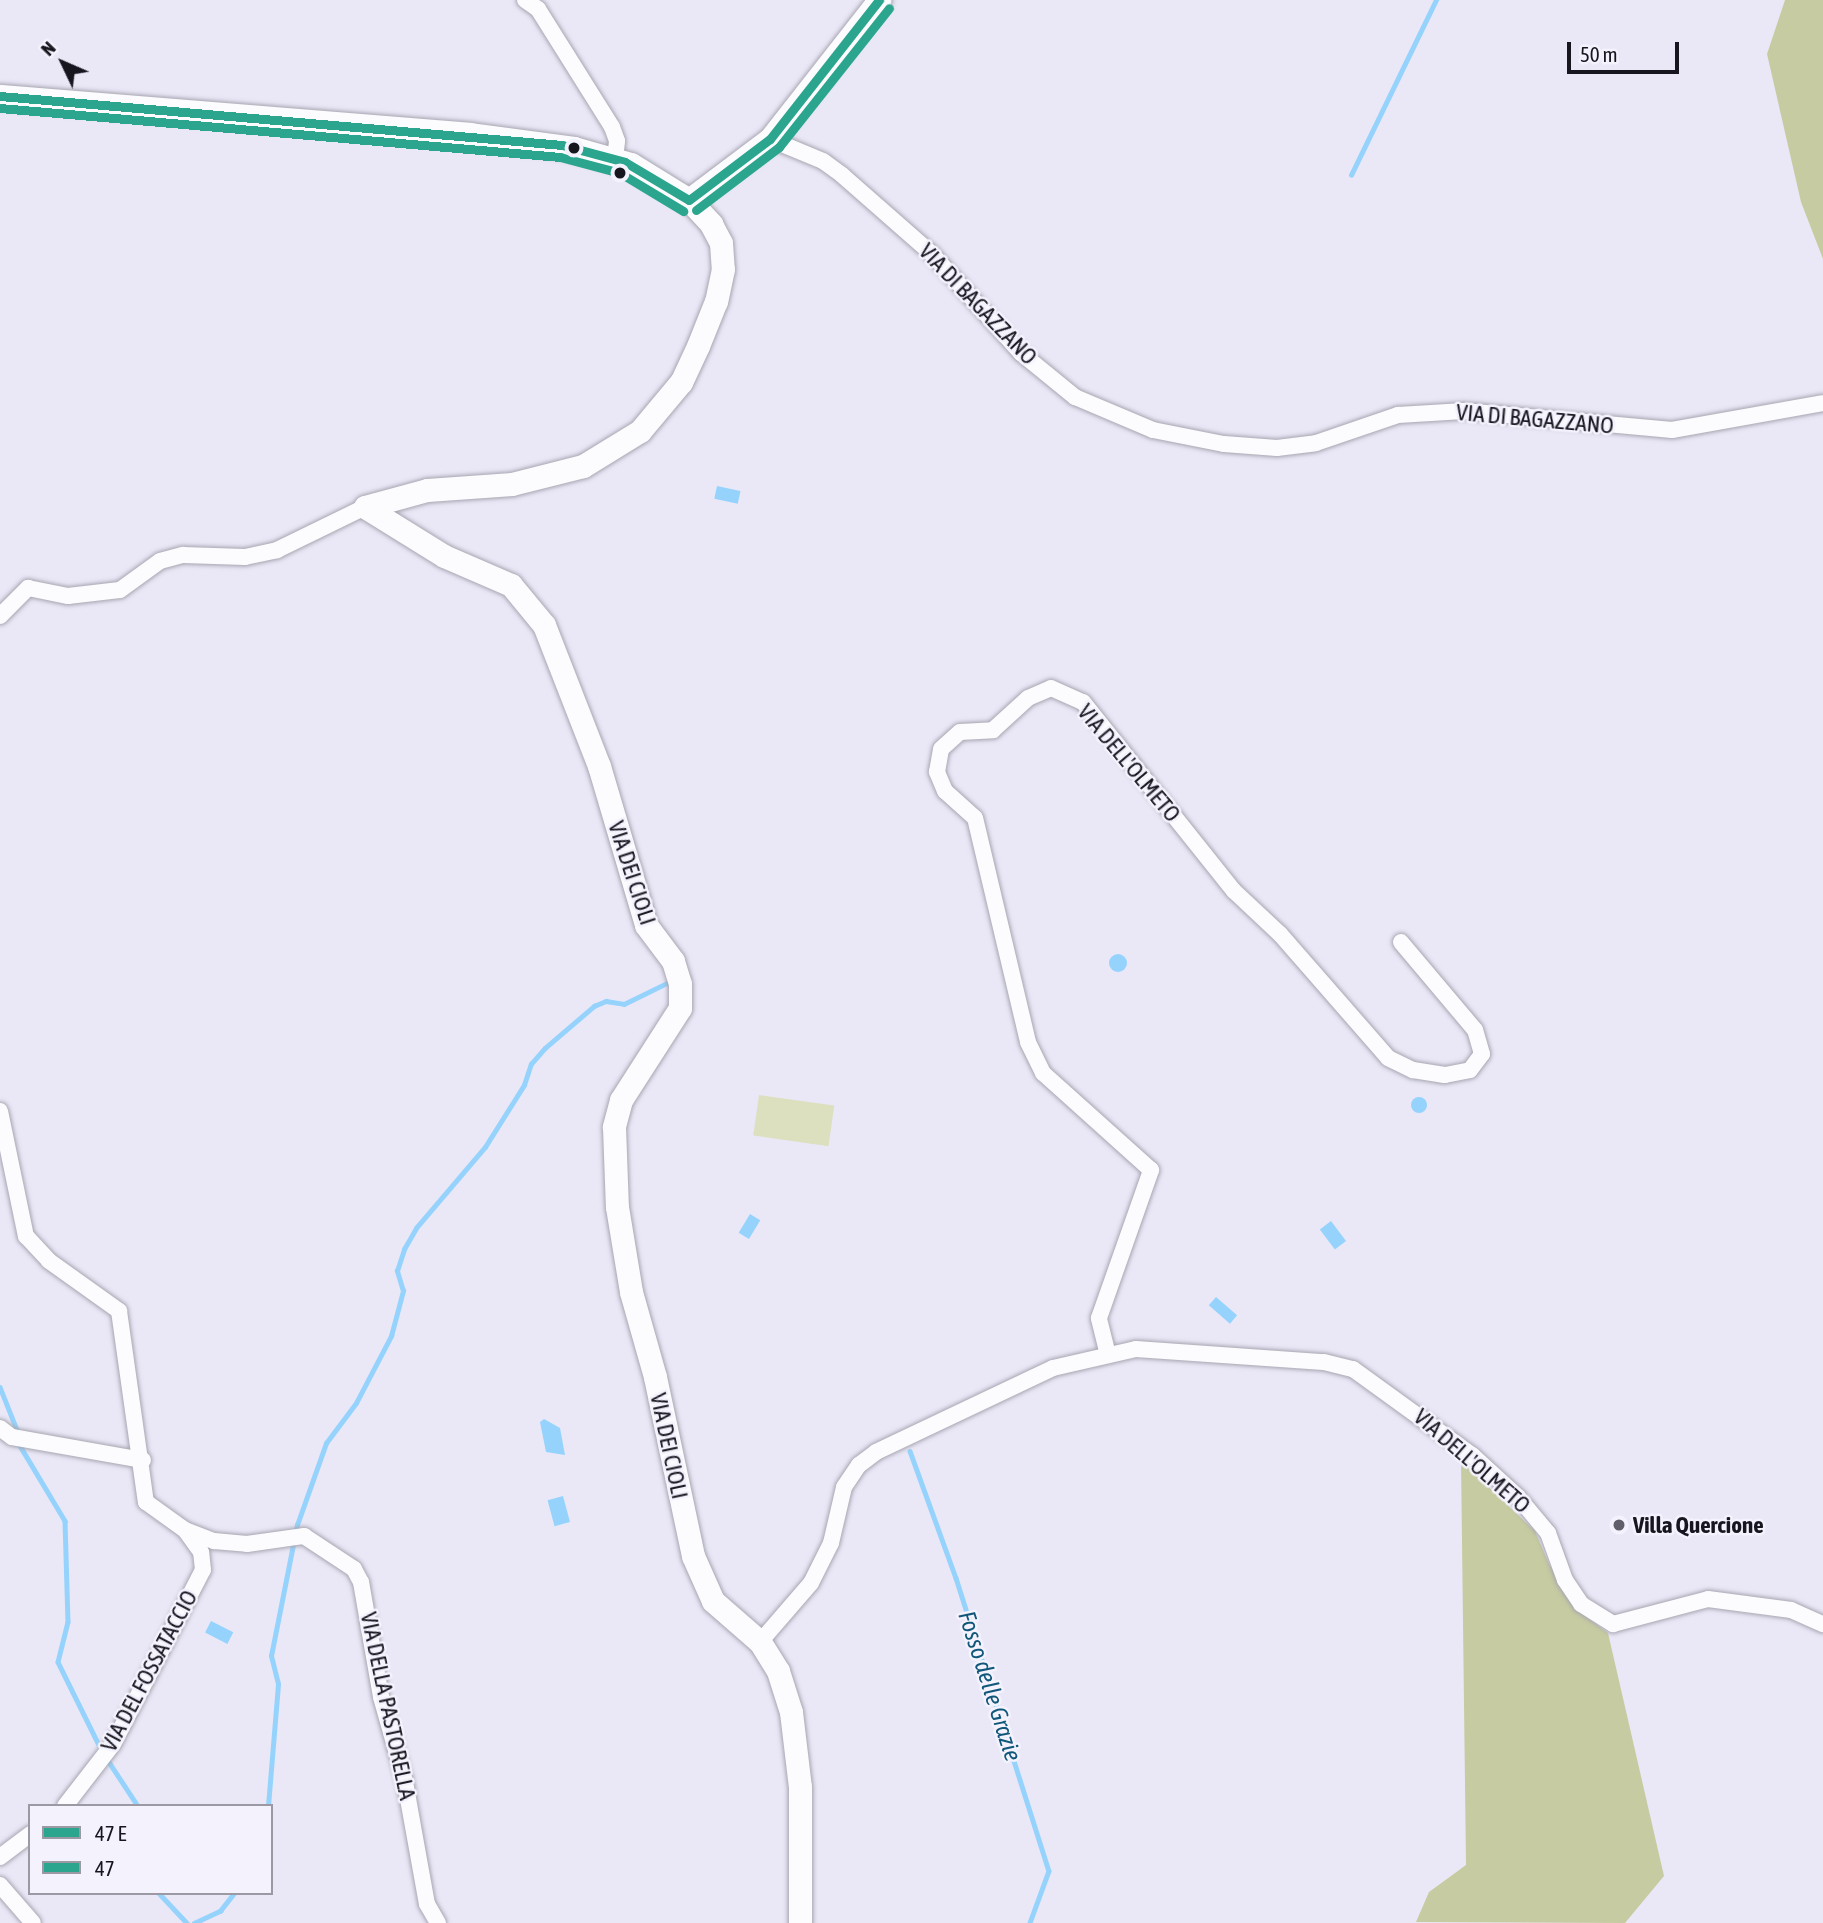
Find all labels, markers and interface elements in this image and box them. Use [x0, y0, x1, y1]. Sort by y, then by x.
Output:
north arrow [28, 28, 98, 98]
scale bar [1571, 28, 1683, 72]
text: N [36, 37, 60, 60]
text: 50 m [1580, 42, 1618, 66]
unlabelled marker [567, 141, 581, 155]
unlabelled marker [613, 166, 627, 180]
street label: VIA DI BAGAZZANO [913, 238, 1043, 370]
street label: VIA DI BAGAZZANO [1455, 398, 1615, 440]
street label: VIA DELL'OLMETO [1072, 698, 1186, 828]
street label: VIA DEI CIOLI [602, 818, 662, 928]
street label: VIA DEI CIOLI [644, 1390, 694, 1502]
street label: VIA DELL'OLMETO [1408, 1403, 1536, 1519]
place label: Villa Quercione [1633, 1511, 1764, 1539]
marker: Villa Quercione [1611, 1517, 1627, 1533]
street label: VIA DEL FOSSATACCIO [95, 1586, 203, 1756]
water label: Fosso delle Grazie [952, 1607, 1028, 1765]
street label: VIA DELLA PASTORELLA [355, 1610, 421, 1802]
legend [28, 1804, 273, 1895]
text: 47 E [95, 1821, 127, 1845]
text: 47 [95, 1856, 115, 1880]

